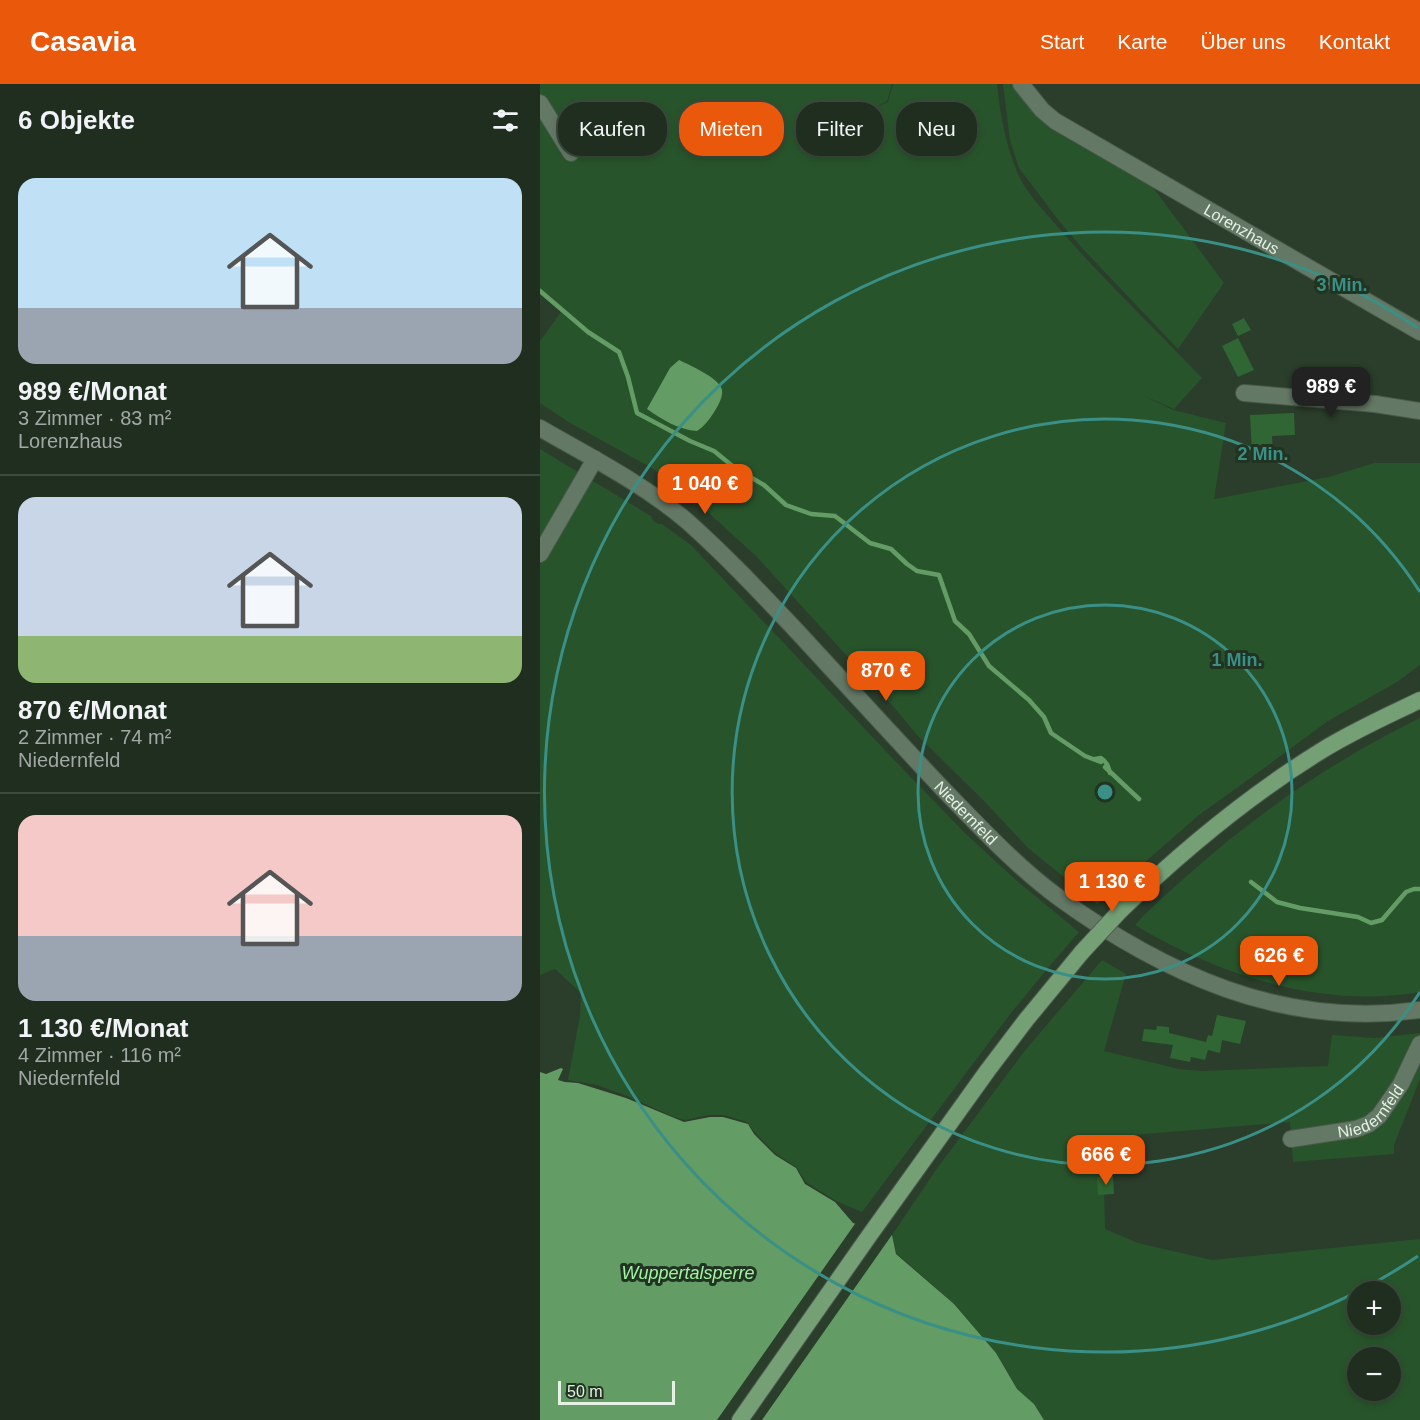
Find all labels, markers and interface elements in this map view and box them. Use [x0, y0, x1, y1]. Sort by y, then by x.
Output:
text: Casavia [30, 26, 136, 57]
text: Start [1040, 30, 1084, 53]
text: Karte [1117, 30, 1168, 53]
text: Über uns [1201, 30, 1286, 53]
text: Kontakt [1319, 30, 1390, 53]
chip: Kaufen [558, 102, 667, 156]
chip: Mieten [679, 102, 784, 156]
chip: Filter [796, 102, 884, 156]
chip: Neu [896, 102, 977, 156]
icon: filters [489, 104, 522, 137]
text: 6 Objekte [18, 105, 135, 135]
street label: Lorenzhaus [1201, 201, 1282, 257]
icon: home [216, 217, 324, 325]
text: 3 Min. [1316, 275, 1368, 295]
pin: 989 € [1289, 367, 1373, 418]
text: 989 € [1306, 375, 1356, 397]
text: 989 €/Monat [18, 376, 167, 406]
text: 3 Zimmer · 83 m² [18, 407, 171, 429]
text: Lorenzhaus [18, 430, 123, 452]
text: 2 Min. [1237, 444, 1289, 464]
pin: 1 040 € [650, 464, 760, 515]
text: 1 040 € [672, 472, 738, 494]
icon: home [216, 536, 324, 644]
text: 1 Min. [1211, 650, 1263, 670]
pin: 870 € [844, 651, 928, 702]
text: 870 € [861, 659, 911, 681]
text: 870 €/Monat [18, 695, 167, 725]
text: 2 Zimmer · 74 m² [18, 726, 171, 748]
text: Niedernfeld [18, 749, 120, 771]
street label: Niedernfeld [931, 777, 1001, 848]
centre of rings [1095, 782, 1115, 802]
icon: home [216, 854, 324, 962]
pin: 1 130 € [1057, 862, 1167, 913]
text: 1 130 € [1079, 870, 1145, 892]
pin: 626 € [1237, 936, 1321, 987]
text: 626 € [1254, 944, 1304, 966]
text: 1 130 €/Monat [18, 1013, 189, 1043]
text: 4 Zimmer · 116 m² [18, 1044, 181, 1066]
text: Niedernfeld [18, 1067, 120, 1089]
street label: Niedernfeld [1336, 1081, 1407, 1140]
pin: 666 € [1064, 1135, 1148, 1186]
text: 666 € [1081, 1143, 1131, 1165]
water label: Wuppertalsperre [621, 1263, 755, 1283]
map controls [1347, 1281, 1401, 1401]
button: + [1347, 1281, 1401, 1335]
button: − [1347, 1347, 1401, 1401]
scale bar [558, 1378, 675, 1406]
text: 50 m [567, 1383, 603, 1400]

